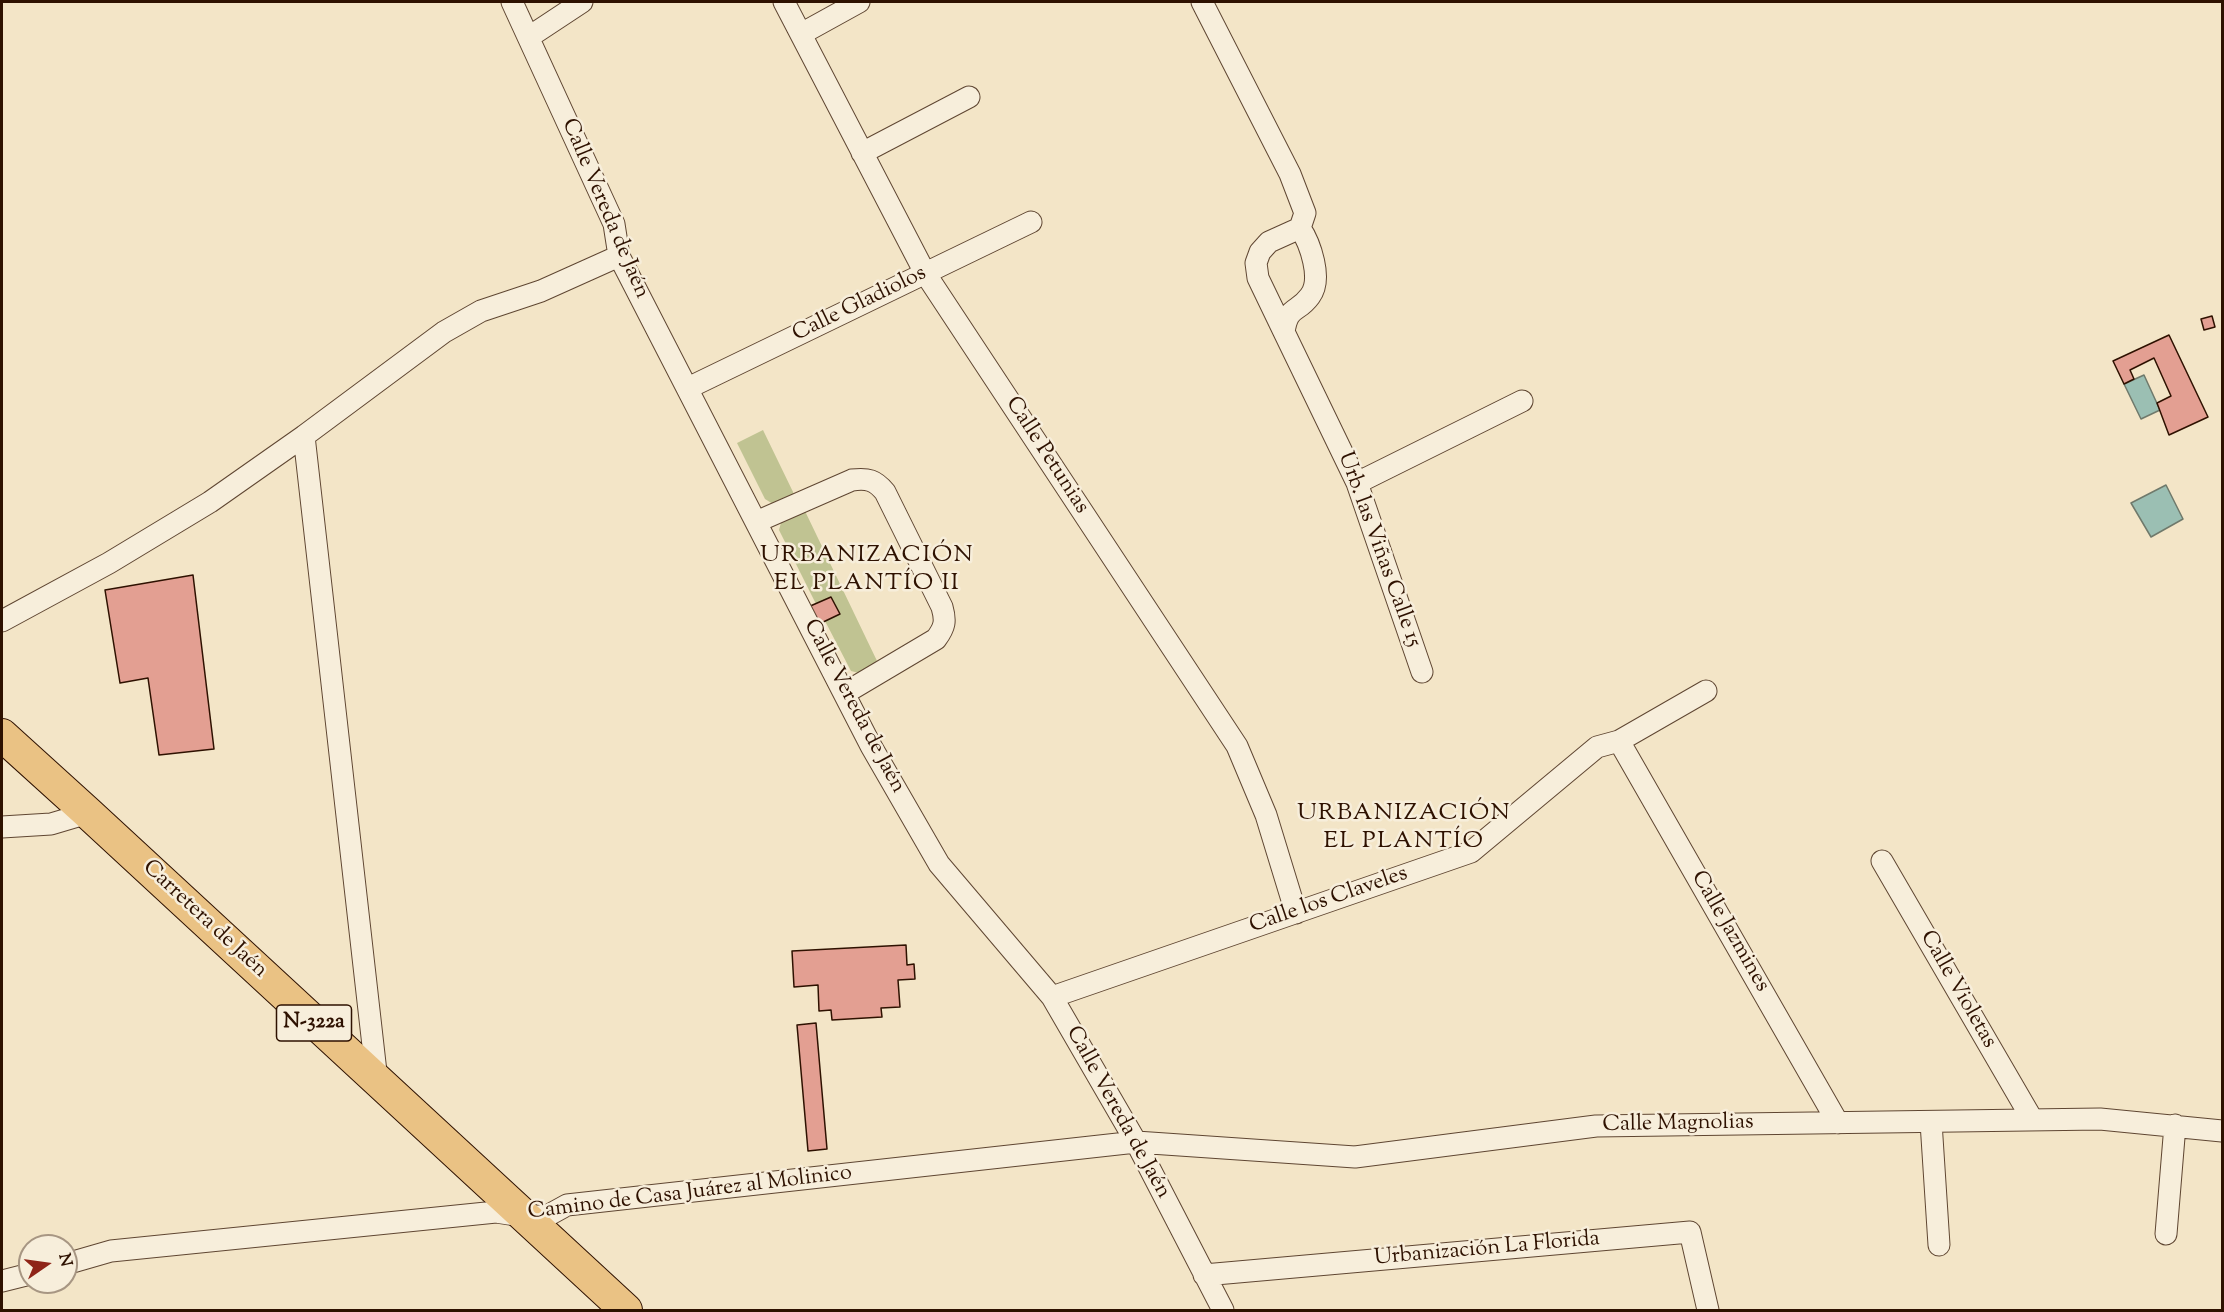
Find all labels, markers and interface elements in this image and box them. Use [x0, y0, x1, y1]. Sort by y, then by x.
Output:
street label: Calle Vereda de Jaén [554, 115, 654, 303]
street label: Calle Gladiolos [789, 261, 931, 349]
street label: Calle Petunias [998, 392, 1094, 520]
street label: Urb. las Viñas Calle 15 [1330, 449, 1426, 651]
district label: URBANIZACIÓN EL PLANTÍO II [760, 543, 974, 599]
street label: Calle Vereda de Jaén [796, 616, 910, 798]
district label: URBANIZACIÓN EL PLANTÍO [1297, 801, 1511, 857]
street label: Carretera de Jaén [136, 855, 272, 985]
street label: Calle los Claveles [1247, 862, 1411, 940]
street label: Calle Jazmines [1684, 867, 1774, 997]
street label: Calle Violetas [1913, 926, 2001, 1054]
road number: N-322a [276, 1005, 352, 1041]
street label: Calle Vereda de Jaén [1059, 1022, 1175, 1204]
street label: Calle Magnolias [1602, 1110, 1754, 1140]
street label: Camino de Casa Juárez al Molinico [526, 1161, 854, 1227]
street label: Urbanización La Florida [1373, 1227, 1601, 1273]
north arrow [18, 1234, 78, 1294]
text: N [51, 1251, 77, 1269]

